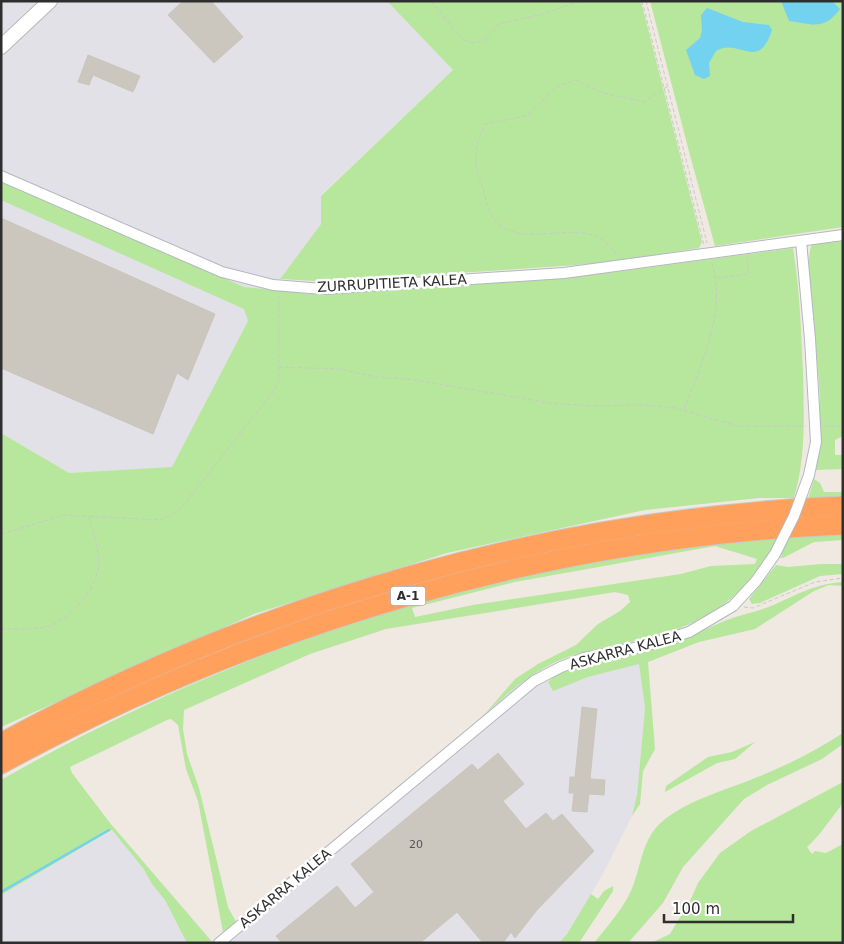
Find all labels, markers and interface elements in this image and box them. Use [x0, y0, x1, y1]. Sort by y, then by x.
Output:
street label: ZURRUPITIETA KALEA [317, 271, 468, 295]
road number: A-1 [390, 586, 426, 606]
street label: ASKARRA KALEA [568, 627, 683, 673]
house number: 20 [409, 838, 423, 851]
street label: ASKARRA KALEA [236, 845, 334, 931]
scale bar [664, 892, 793, 924]
text: 100 m [672, 900, 720, 918]

